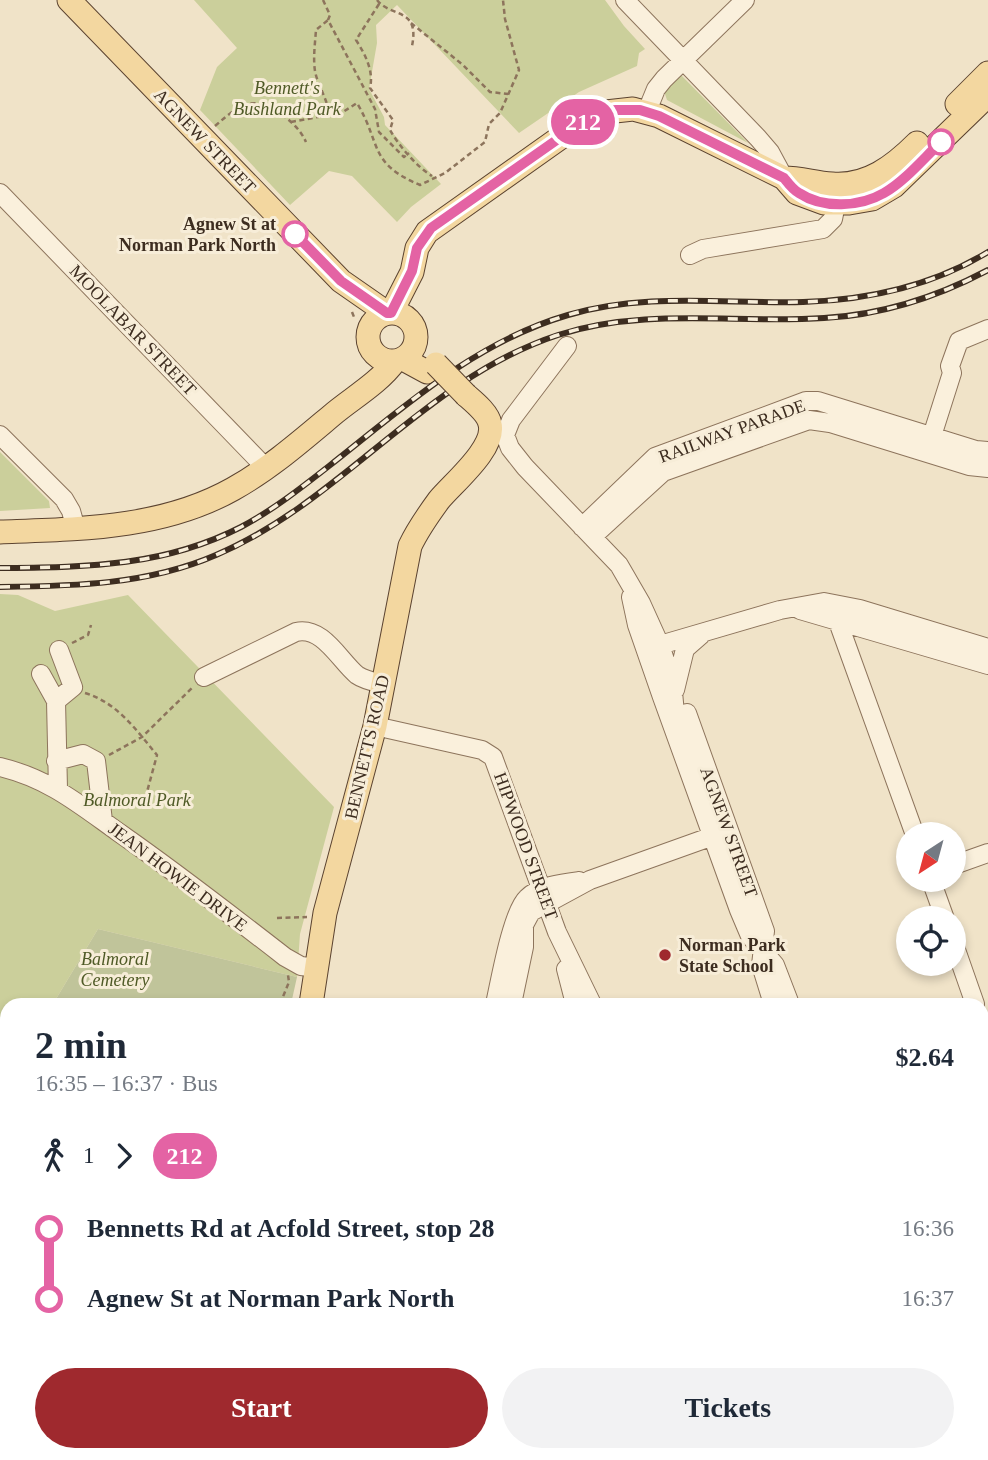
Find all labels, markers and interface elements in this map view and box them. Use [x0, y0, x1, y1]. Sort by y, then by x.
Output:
park label: Bennett's Bushland Park [233, 78, 342, 119]
street label: AGNEW STREET [150, 85, 260, 197]
line badge: 212 [543, 99, 623, 145]
text: 212 [565, 109, 601, 135]
unlabelled marker [928, 129, 954, 155]
place label: Agnew St at Norman Park North [119, 214, 276, 255]
marker: Agnew St at Norman Park North [282, 221, 308, 247]
street label: MOOLABAR STREET [66, 261, 200, 399]
street label: RAILWAY PARADE [656, 395, 808, 467]
street label: BENNETTS ROAD [341, 673, 393, 821]
street label: AGNEW STREET [696, 764, 762, 900]
street label: HIPWOOD STREET [490, 770, 562, 922]
park label: Balmoral Park [83, 790, 192, 810]
street label: JEAN HOWIE DRIVE [105, 818, 251, 936]
north arrow [896, 822, 966, 892]
map controls [896, 822, 966, 976]
button: locate [896, 906, 966, 976]
place label: Norman Park State School [679, 935, 786, 976]
marker: Norman Park State School [657, 947, 673, 963]
park label: Balmoral Cemetery [81, 949, 149, 990]
text: 2 min [35, 1024, 127, 1066]
text: $2.64 [896, 1043, 954, 1072]
text: 16:35 – 16:37 · Bus [35, 1071, 218, 1096]
icon: walk [35, 1137, 73, 1175]
icon: forward [105, 1137, 143, 1175]
text: 1 [83, 1143, 95, 1168]
text: 212 [167, 1143, 203, 1169]
text: Bennetts Rd at Acfold Street, stop 28 [87, 1214, 495, 1243]
text: 16:36 [902, 1216, 954, 1241]
text: Agnew St at Norman Park North [87, 1284, 455, 1313]
text: 16:37 [902, 1286, 954, 1311]
button: Start [35, 1368, 488, 1448]
button: Tickets [502, 1368, 954, 1448]

